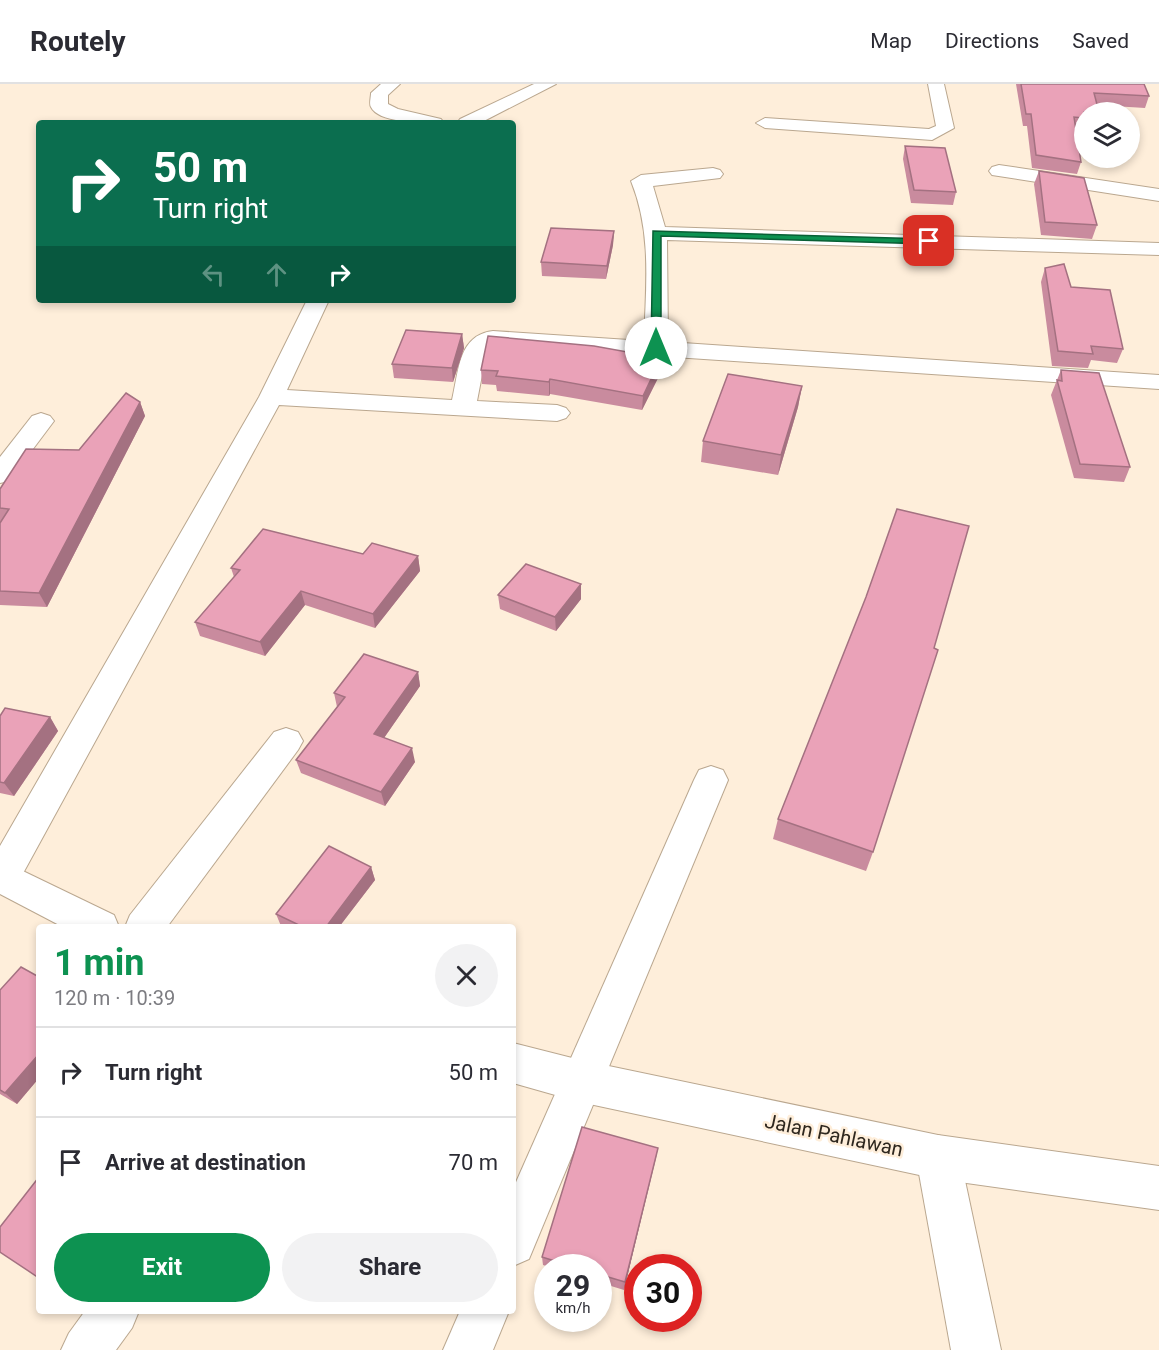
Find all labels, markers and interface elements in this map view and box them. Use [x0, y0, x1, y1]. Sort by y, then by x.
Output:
text: Routely [30, 25, 126, 58]
text: Map [870, 29, 912, 53]
text: Directions [945, 29, 1039, 53]
text: Saved [1072, 29, 1129, 53]
map controls [1074, 102, 1140, 168]
button: layers [1074, 102, 1140, 168]
text: 50 m [153, 143, 248, 192]
icon: right [54, 144, 132, 222]
text: Turn right [153, 193, 268, 225]
pin [903, 215, 954, 266]
icon: arrive [912, 224, 945, 257]
icon: left [197, 258, 230, 291]
icon: ahead [260, 258, 293, 291]
icon: right [323, 258, 356, 291]
position arrow [624, 316, 688, 380]
text: 1 min [54, 942, 145, 984]
button: close [435, 944, 498, 1007]
text: 120 m · 10:39 [54, 986, 175, 1010]
icon: right [54, 1056, 87, 1089]
text: Turn right [105, 1060, 202, 1085]
text: 50 m [449, 1060, 498, 1085]
street label: Jalan Pahlawan [763, 1109, 905, 1161]
icon: arrive [54, 1146, 87, 1179]
text: Arrive at destination [105, 1150, 306, 1175]
text: 70 m [449, 1150, 498, 1175]
button: Exit [54, 1233, 270, 1302]
button: Share [282, 1233, 498, 1302]
speed limit sign: 30 [624, 1254, 702, 1332]
text: 29 [556, 1268, 590, 1303]
text: km/h [555, 1299, 591, 1317]

